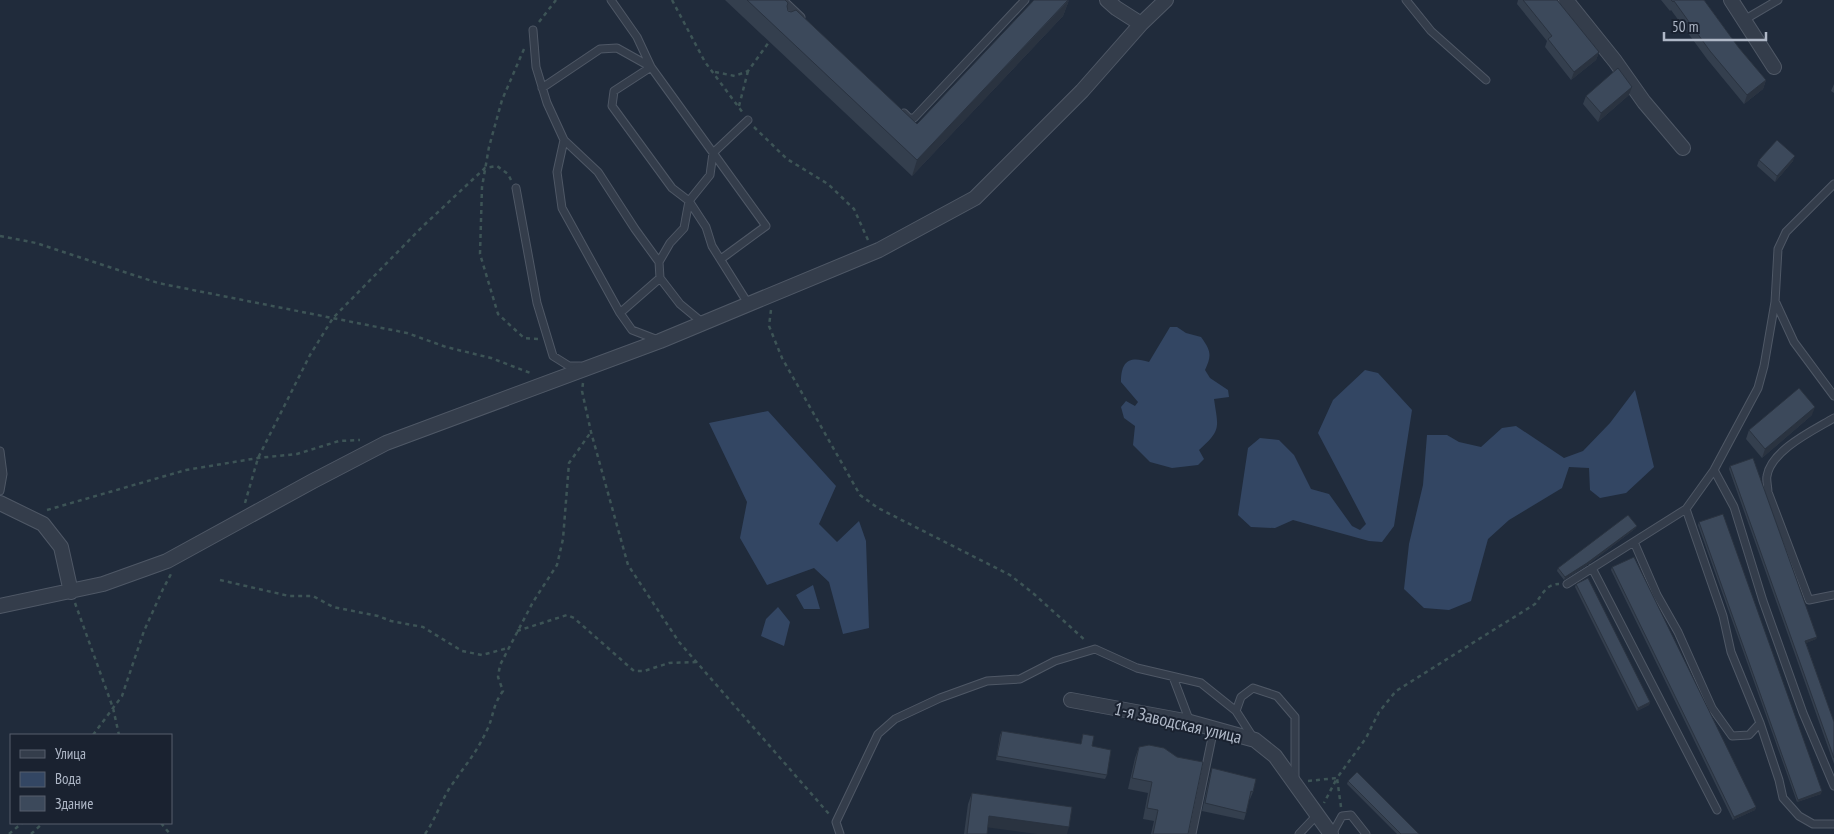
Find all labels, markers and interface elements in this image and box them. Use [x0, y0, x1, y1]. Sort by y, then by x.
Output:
scale bar [1664, 10, 1766, 42]
text: 50 m [1672, 17, 1698, 36]
street label: 1-я Заводская улица [1112, 697, 1244, 748]
legend [10, 734, 172, 824]
text: Улица [55, 744, 86, 763]
text: Вода [55, 769, 81, 788]
text: Здание [55, 794, 93, 813]

